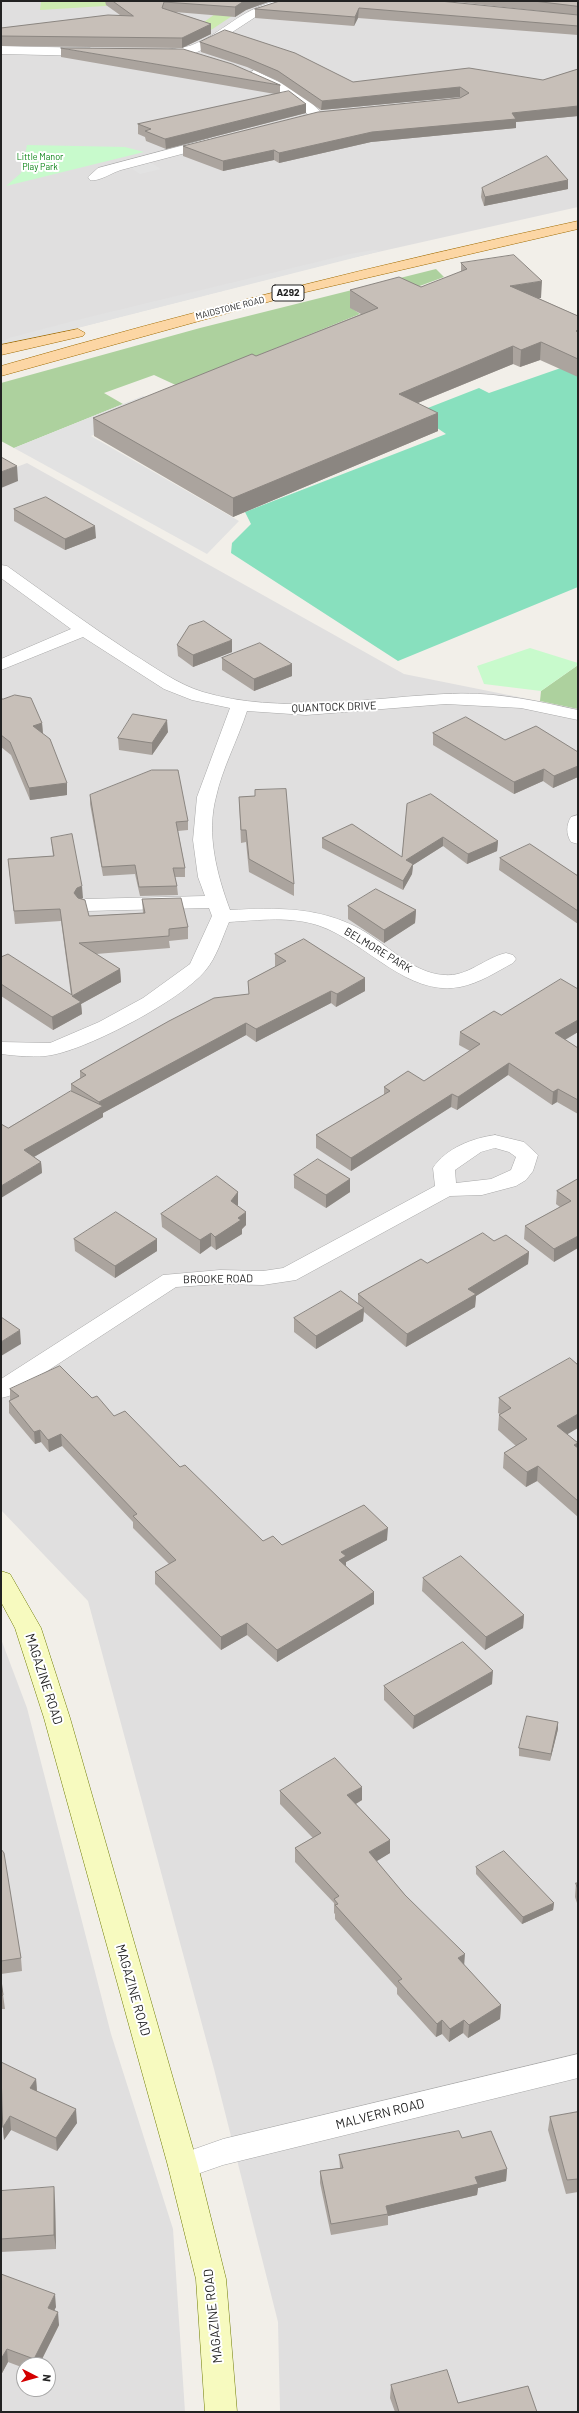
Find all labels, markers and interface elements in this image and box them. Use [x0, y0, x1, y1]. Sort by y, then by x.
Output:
park label: Little Manor Play Park [17, 152, 63, 173]
road number: A292 [272, 285, 304, 301]
street label: MAIDSTONE ROAD [195, 294, 265, 322]
street label: QUANTOCK DRIVE [291, 699, 377, 715]
street label: BELMORE PARK [342, 925, 414, 975]
street label: BROOKE ROAD [183, 1272, 253, 1286]
street label: MAGAZINE ROAD [22, 1632, 66, 1726]
street label: MAGAZINE ROAD [112, 1942, 154, 2038]
street label: MALVERN ROAD [334, 2095, 426, 2133]
street label: MAGAZINE ROAD [200, 2268, 226, 2364]
north arrow [16, 2357, 56, 2397]
text: N [41, 2374, 54, 2383]

